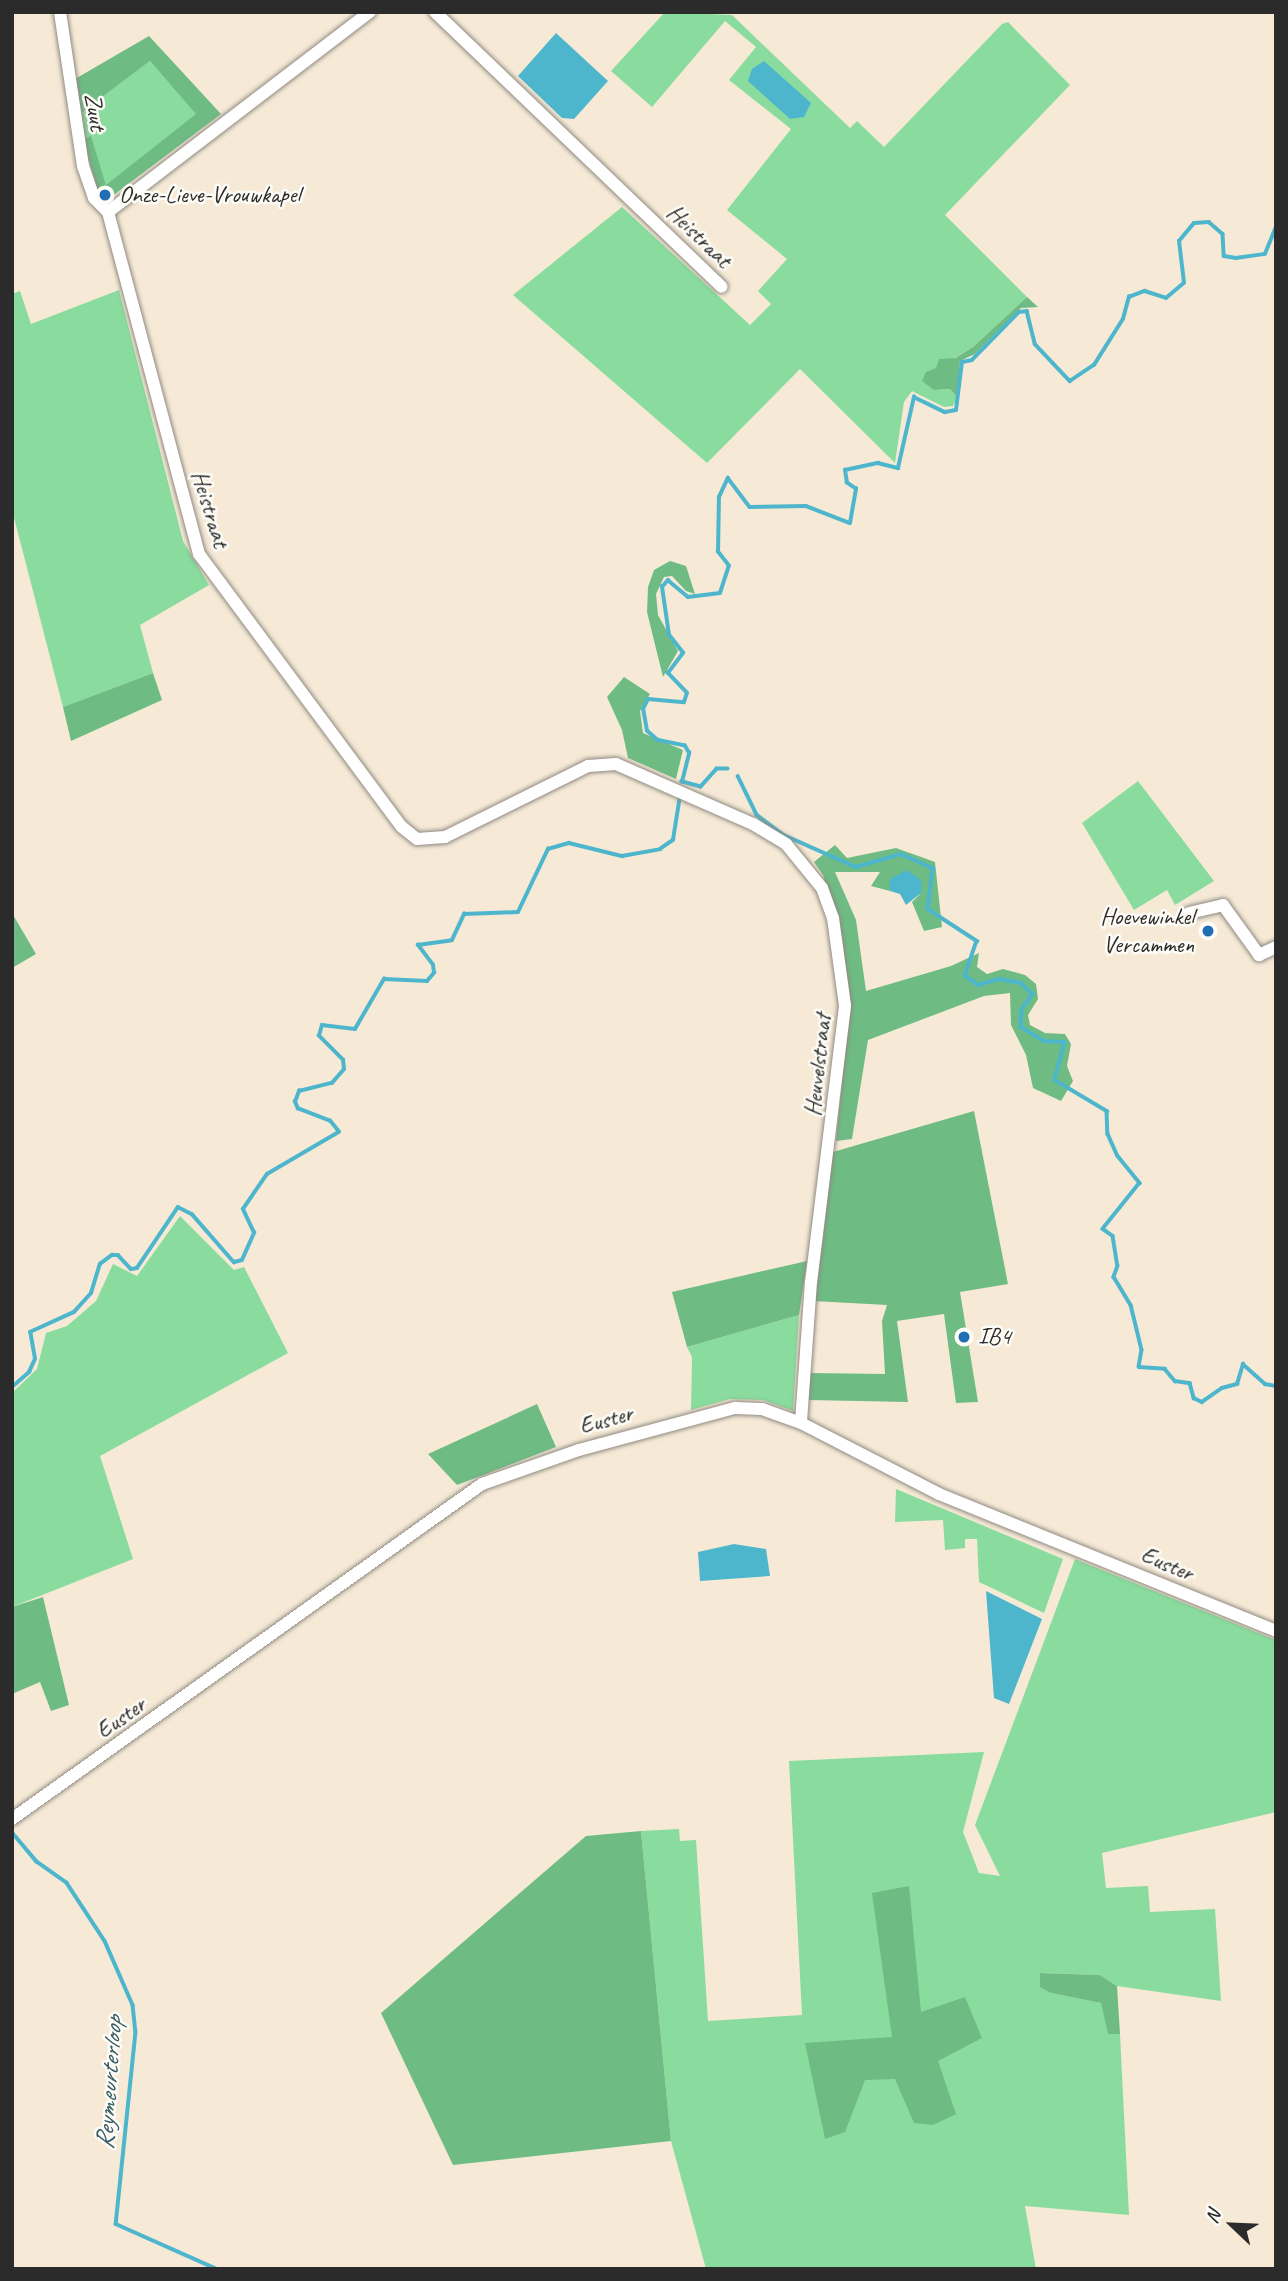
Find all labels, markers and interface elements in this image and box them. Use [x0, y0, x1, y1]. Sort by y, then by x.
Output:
street label: Zuut [78, 91, 112, 133]
place label: Onze-Lieve-Vrouwkapel [119, 181, 300, 209]
marker: Onze-Lieve-Vrouwkapel [97, 187, 113, 203]
street label: Heistraat [661, 198, 737, 274]
street label: Heistraat [185, 467, 235, 551]
place label: Hoevewinkel Vercammen [1100, 903, 1194, 959]
marker: Hoevewinkel Vercammen [1200, 923, 1216, 939]
street label: Heuvelstraat [798, 1012, 838, 1118]
place label: IB4 [978, 1323, 1011, 1351]
marker: IB4 [956, 1329, 972, 1345]
street label: Euster [576, 1399, 636, 1441]
street label: Euster [1137, 1541, 1197, 1587]
street label: Euster [91, 1690, 151, 1746]
water label: Reymeurterloop [89, 2015, 129, 2151]
north arrow [1197, 2190, 1267, 2260]
text: N [1199, 2207, 1226, 2227]

